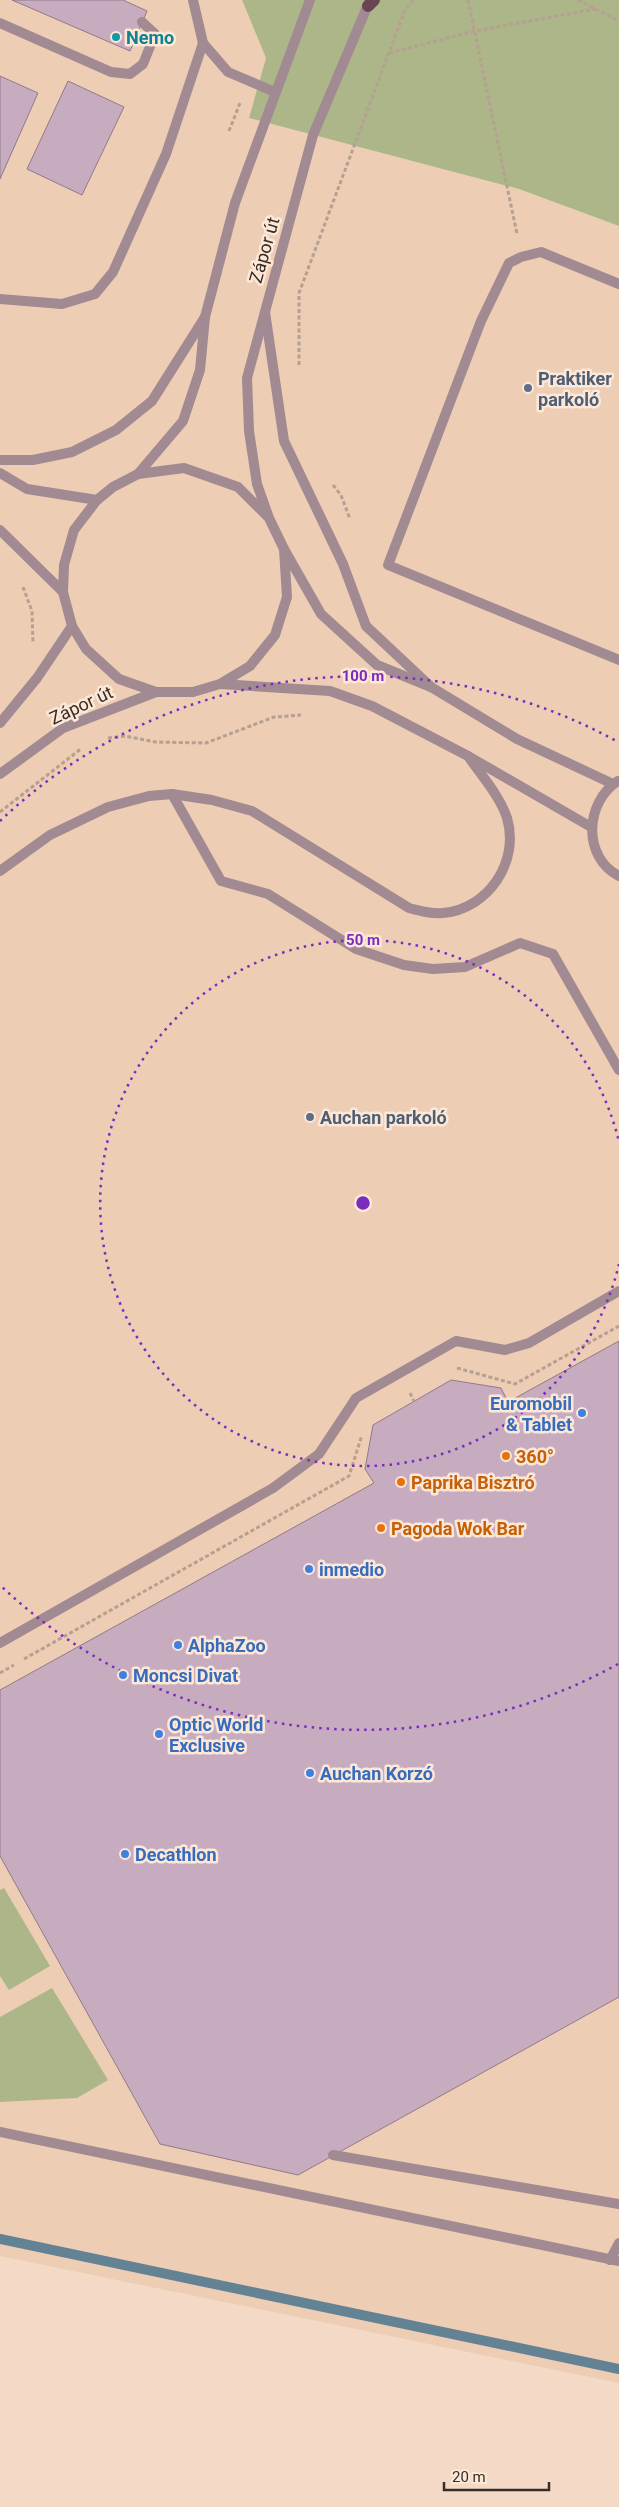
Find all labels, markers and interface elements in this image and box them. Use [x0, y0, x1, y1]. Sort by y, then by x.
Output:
place label: Nemo [126, 27, 174, 48]
marker: Nemo [110, 31, 122, 43]
street label: Zápor út [245, 215, 283, 285]
place label: Praktiker parkoló [538, 368, 612, 410]
marker: Praktiker parkoló [522, 382, 534, 394]
text: 100 m [342, 667, 384, 685]
street label: Zápor út [46, 681, 116, 729]
text: 50 m [346, 931, 380, 949]
place label: Auchan parkoló [320, 1107, 447, 1128]
marker: Auchan parkoló [304, 1111, 316, 1123]
centre of rings [354, 1194, 372, 1212]
place label: Euromobil & Tablet [490, 1393, 572, 1435]
marker: Euromobil & Tablet [576, 1407, 588, 1419]
place label: 360° [516, 1446, 554, 1467]
marker: 360° [500, 1450, 512, 1462]
place label: Paprika Bisztró [411, 1472, 535, 1493]
marker: Paprika Bisztró [395, 1476, 407, 1488]
place label: Pagoda Wok Bar [391, 1518, 525, 1539]
marker: Pagoda Wok Bar [375, 1522, 387, 1534]
place label: inmedio [319, 1559, 384, 1580]
marker: inmedio [303, 1563, 315, 1575]
place label: AlphaZoo [188, 1635, 266, 1656]
marker: AlphaZoo [172, 1639, 184, 1651]
place label: Moncsi Divat [133, 1665, 238, 1686]
marker: Moncsi Divat [117, 1669, 129, 1681]
place label: Optic World Exclusive [169, 1714, 263, 1756]
marker: Optic World Exclusive [153, 1728, 165, 1740]
place label: Auchan Korzó [320, 1763, 433, 1784]
marker: Auchan Korzó [304, 1767, 316, 1779]
place label: Decathlon [135, 1844, 217, 1865]
marker: Decathlon [119, 1848, 131, 1860]
scale bar [444, 2460, 549, 2492]
text: 20 m [452, 2468, 486, 2486]

